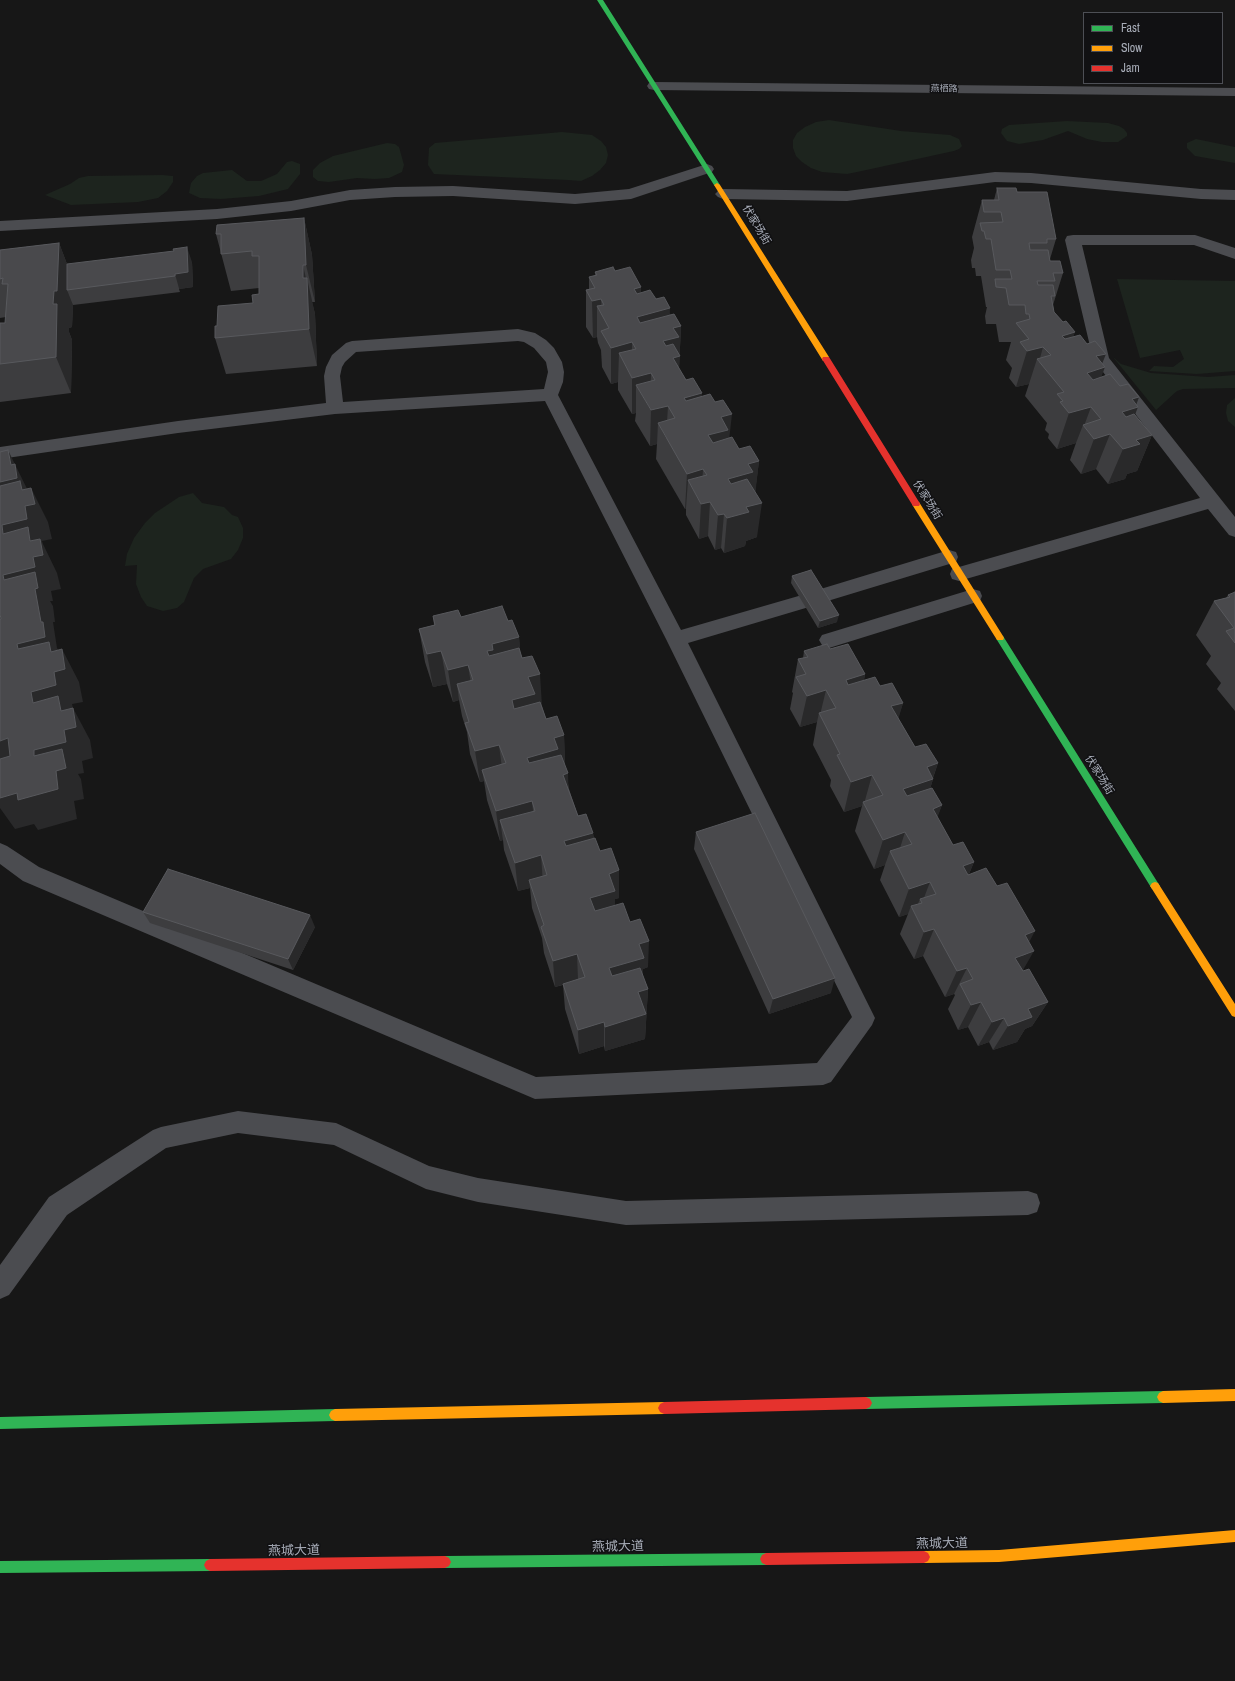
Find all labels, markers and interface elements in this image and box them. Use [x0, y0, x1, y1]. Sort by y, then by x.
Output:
legend [1083, 12, 1223, 84]
text: Fast [1121, 20, 1140, 36]
text: Slow [1121, 40, 1142, 56]
text: Jam [1121, 60, 1140, 76]
street label: 燕栖路 [930, 83, 958, 95]
street label: 伏家场街 [739, 203, 773, 247]
street label: 伏家场街 [910, 478, 944, 522]
street label: 伏家场街 [1082, 753, 1116, 797]
street label: 燕城大道 [916, 1536, 968, 1552]
street label: 燕城大道 [592, 1539, 644, 1555]
street label: 燕城大道 [268, 1543, 320, 1559]

